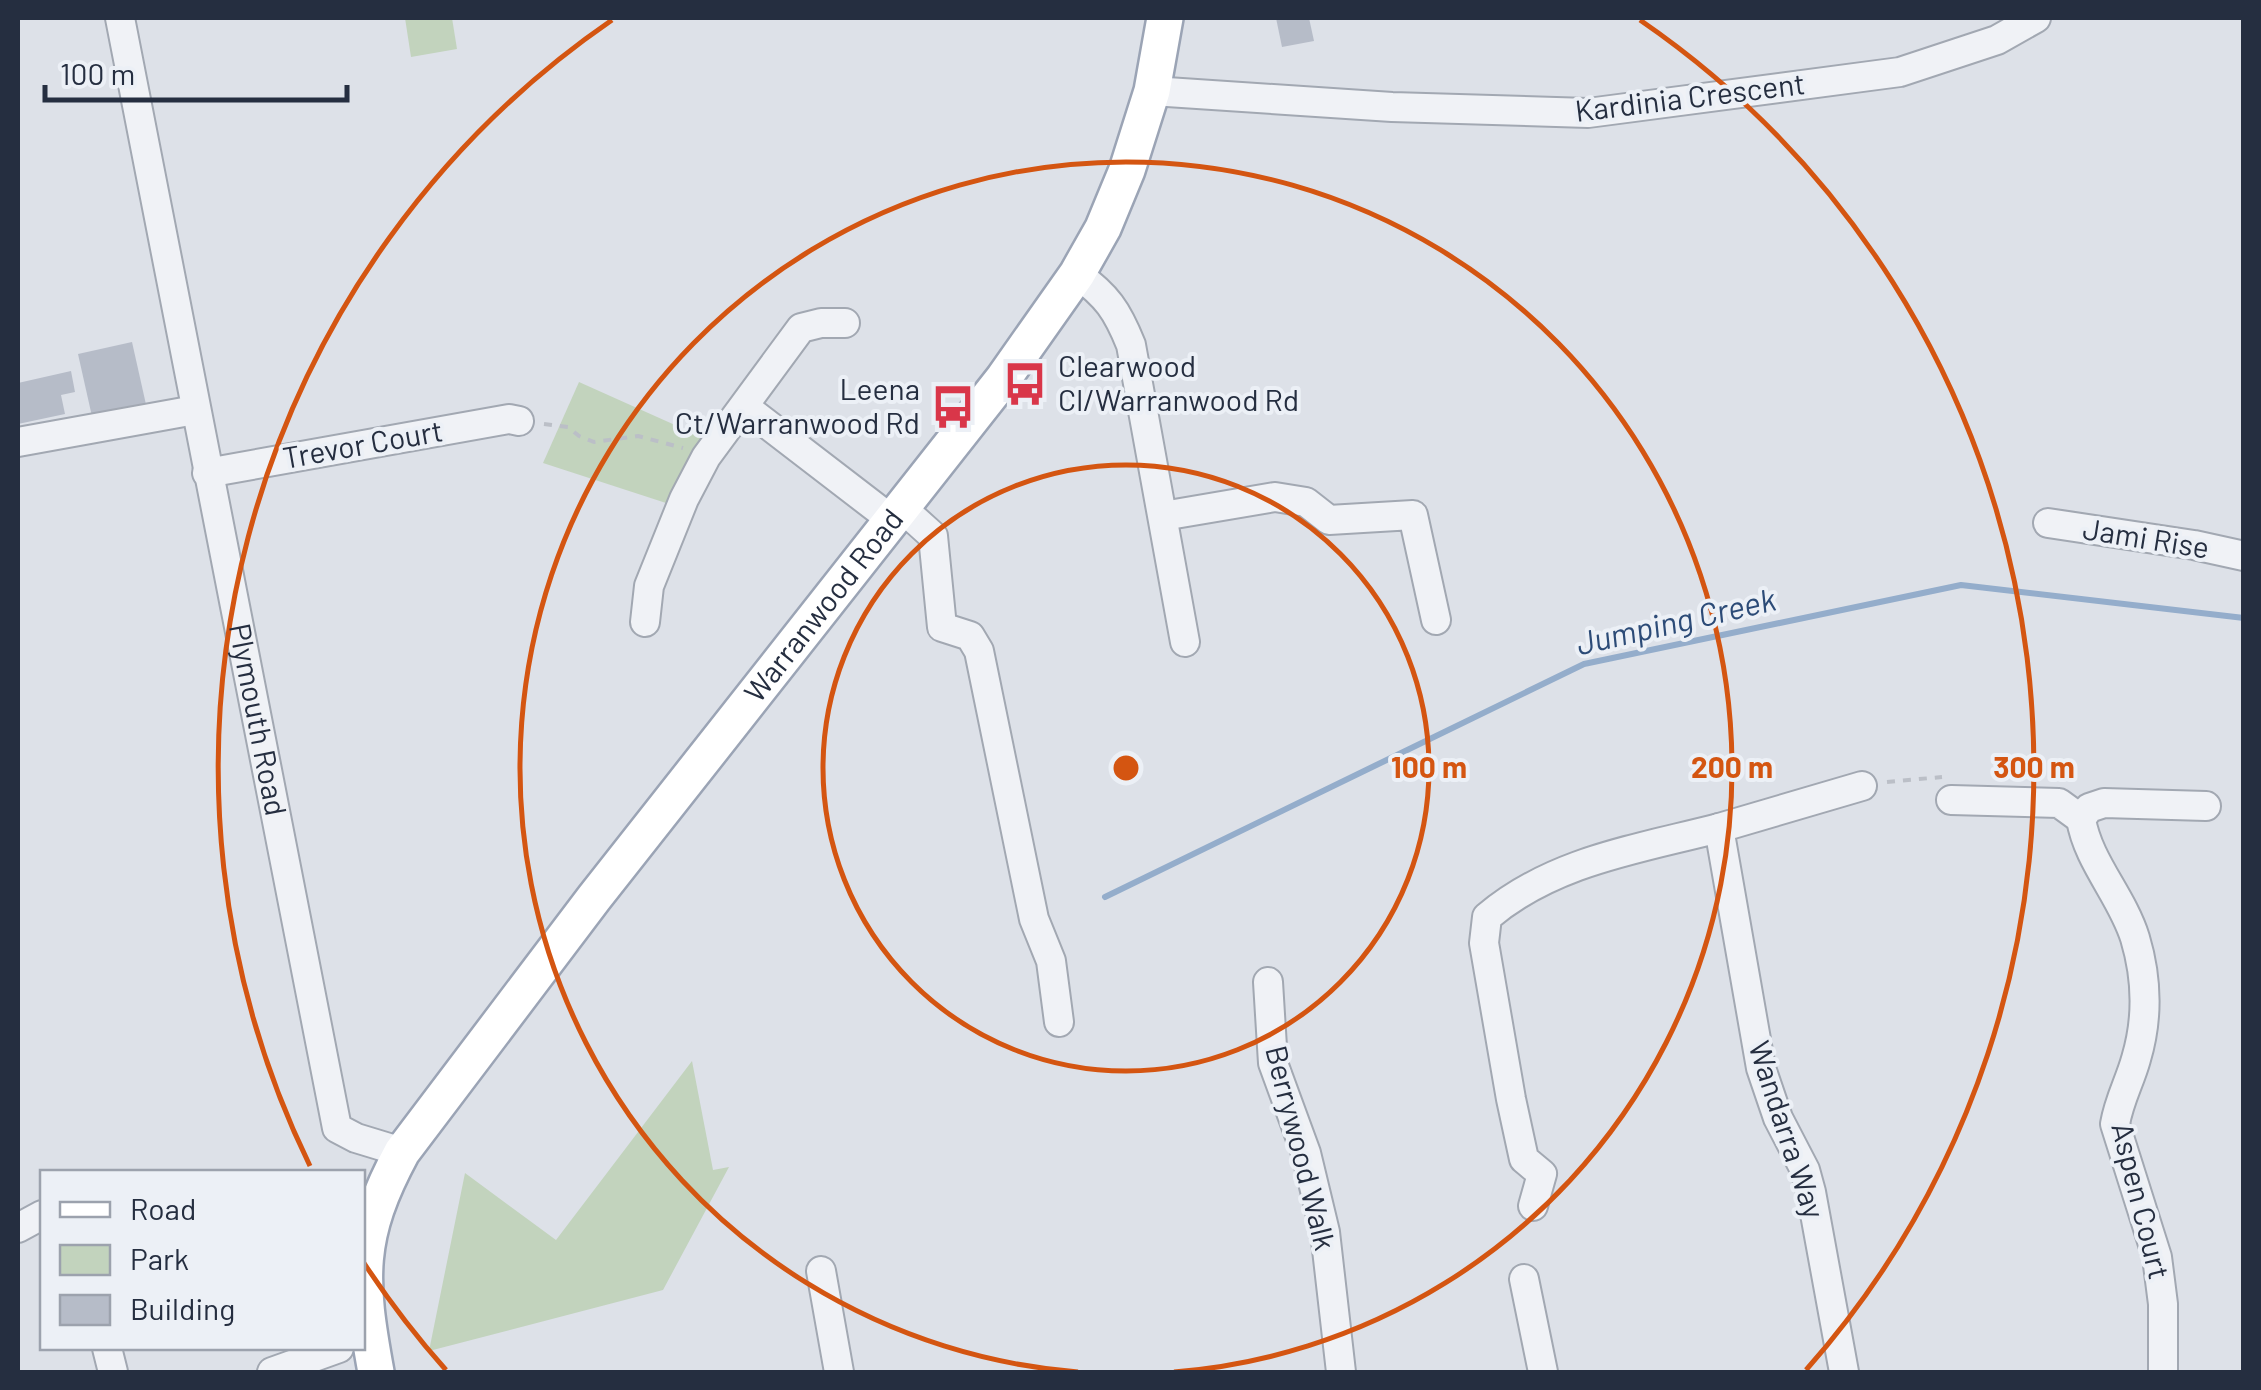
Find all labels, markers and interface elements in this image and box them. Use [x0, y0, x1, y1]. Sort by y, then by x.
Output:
scale bar [45, 40, 348, 102]
text: 100 m [60, 55, 135, 91]
street label: Kardinia Crescent [1573, 64, 1807, 128]
place label: Clearwood Cl/Warranwood Rd [1058, 347, 1299, 417]
bus stop icon: Clearwood Cl/Warranwood Rd [1001, 360, 1049, 408]
place label: Leena Ct/Warranwood Rd [675, 370, 920, 440]
bus stop icon: Leena Ct/Warranwood Rd [929, 383, 977, 431]
street label: Trevor Court [280, 411, 445, 475]
street label: Warranwood Road [735, 501, 910, 708]
street label: Jami Rise [2081, 509, 2212, 565]
water label: Jumping Creek [1572, 579, 1779, 661]
street label: Plymouth Road [223, 620, 296, 818]
text: 100 m [1391, 748, 1467, 784]
text: 200 m [1691, 748, 1773, 784]
text: 300 m [1993, 748, 2075, 784]
centre of rings [1108, 750, 1144, 786]
street label: Wandarra Way [1742, 1036, 1834, 1223]
street label: Berrywood Walk [1259, 1041, 1345, 1254]
street label: Aspen Court [2105, 1119, 2179, 1283]
legend [40, 1170, 365, 1350]
text: Road [130, 1190, 196, 1226]
text: Park [130, 1240, 189, 1276]
text: Building [130, 1290, 235, 1326]

